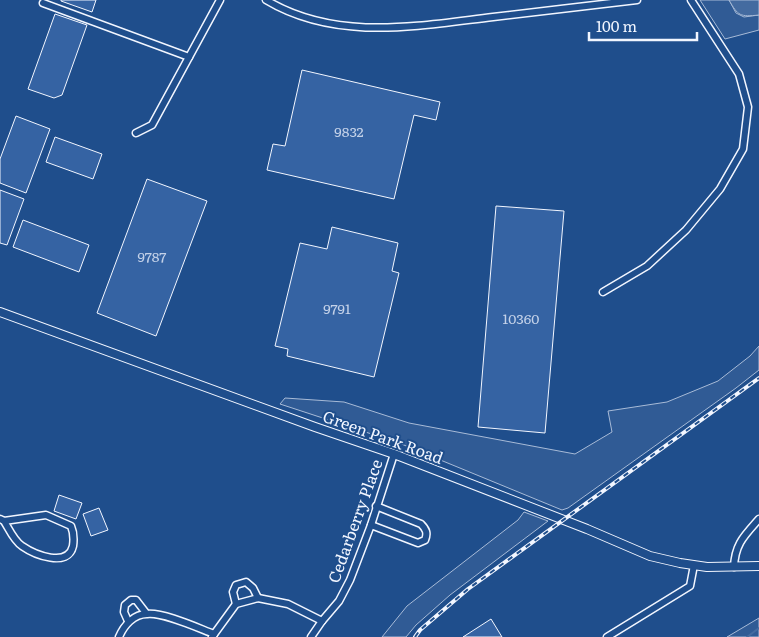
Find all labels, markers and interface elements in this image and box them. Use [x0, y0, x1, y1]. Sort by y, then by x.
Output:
scale bar [589, 10, 696, 42]
text: 100 m [596, 14, 637, 37]
house number: 9832 [334, 121, 364, 141]
house number: 9787 [138, 246, 166, 266]
house number: 9791 [323, 298, 351, 318]
house number: 10360 [503, 308, 539, 328]
street label: Green Park Road [320, 403, 447, 469]
street label: Cedarberry Place [321, 455, 388, 586]

